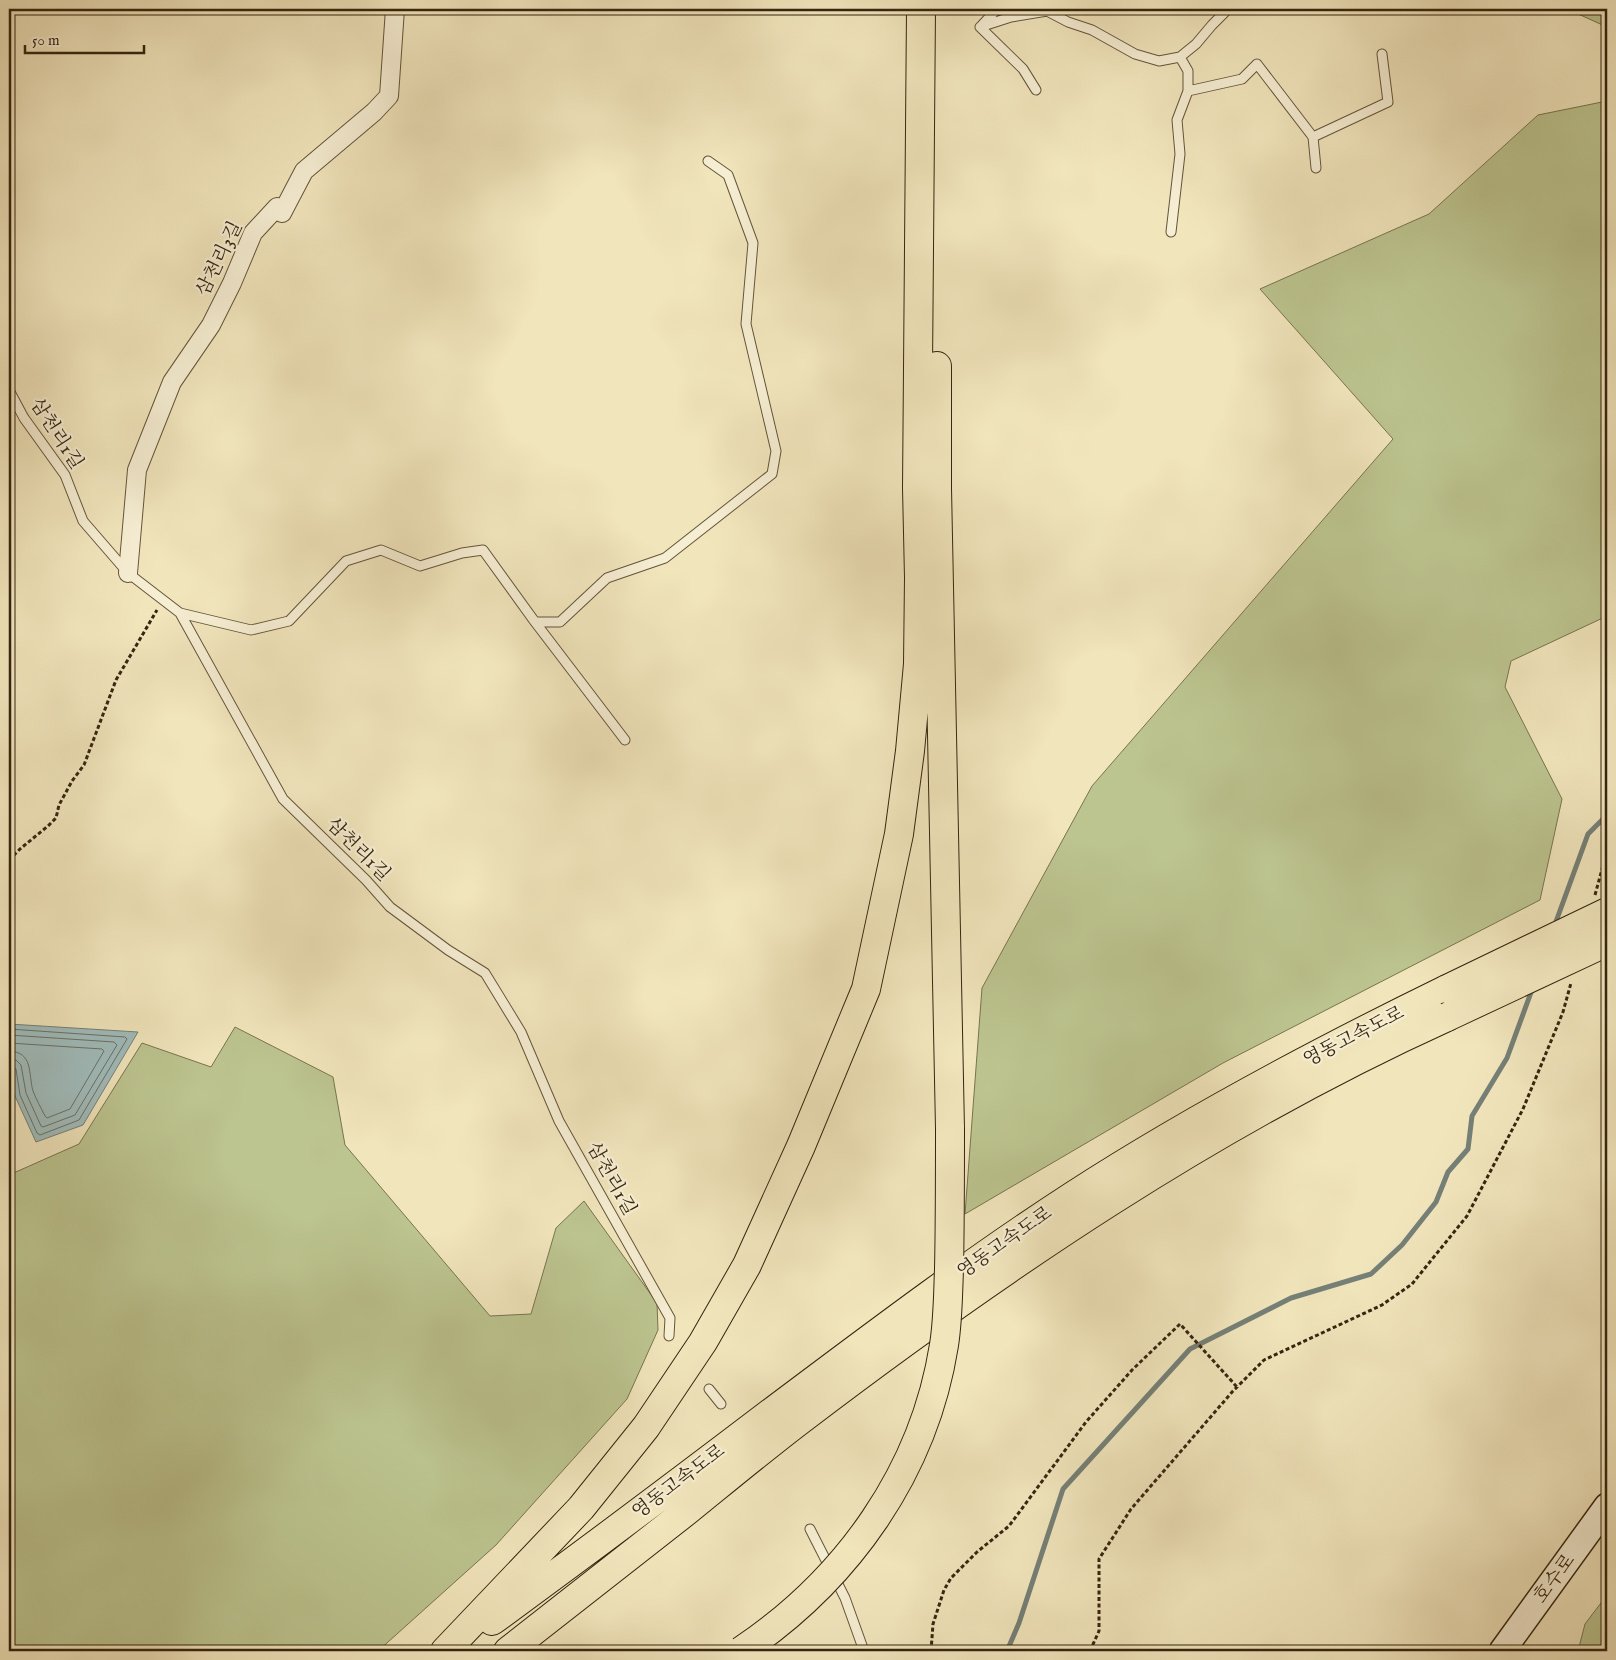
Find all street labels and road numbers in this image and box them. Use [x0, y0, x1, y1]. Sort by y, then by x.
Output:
street label: 삼천리3길 [192, 218, 248, 300]
street label: 삼천리1길 [24, 394, 88, 474]
street label: 삼천리1길 [321, 813, 395, 887]
street label: 영동고속도로 [1299, 1001, 1409, 1073]
street label: 삼천리1길 [581, 1138, 641, 1220]
street label: 영동고속도로 [953, 1202, 1057, 1284]
street label: 영동고속도로 [628, 1439, 730, 1525]
street label: 호수로 [1529, 1550, 1581, 1608]

